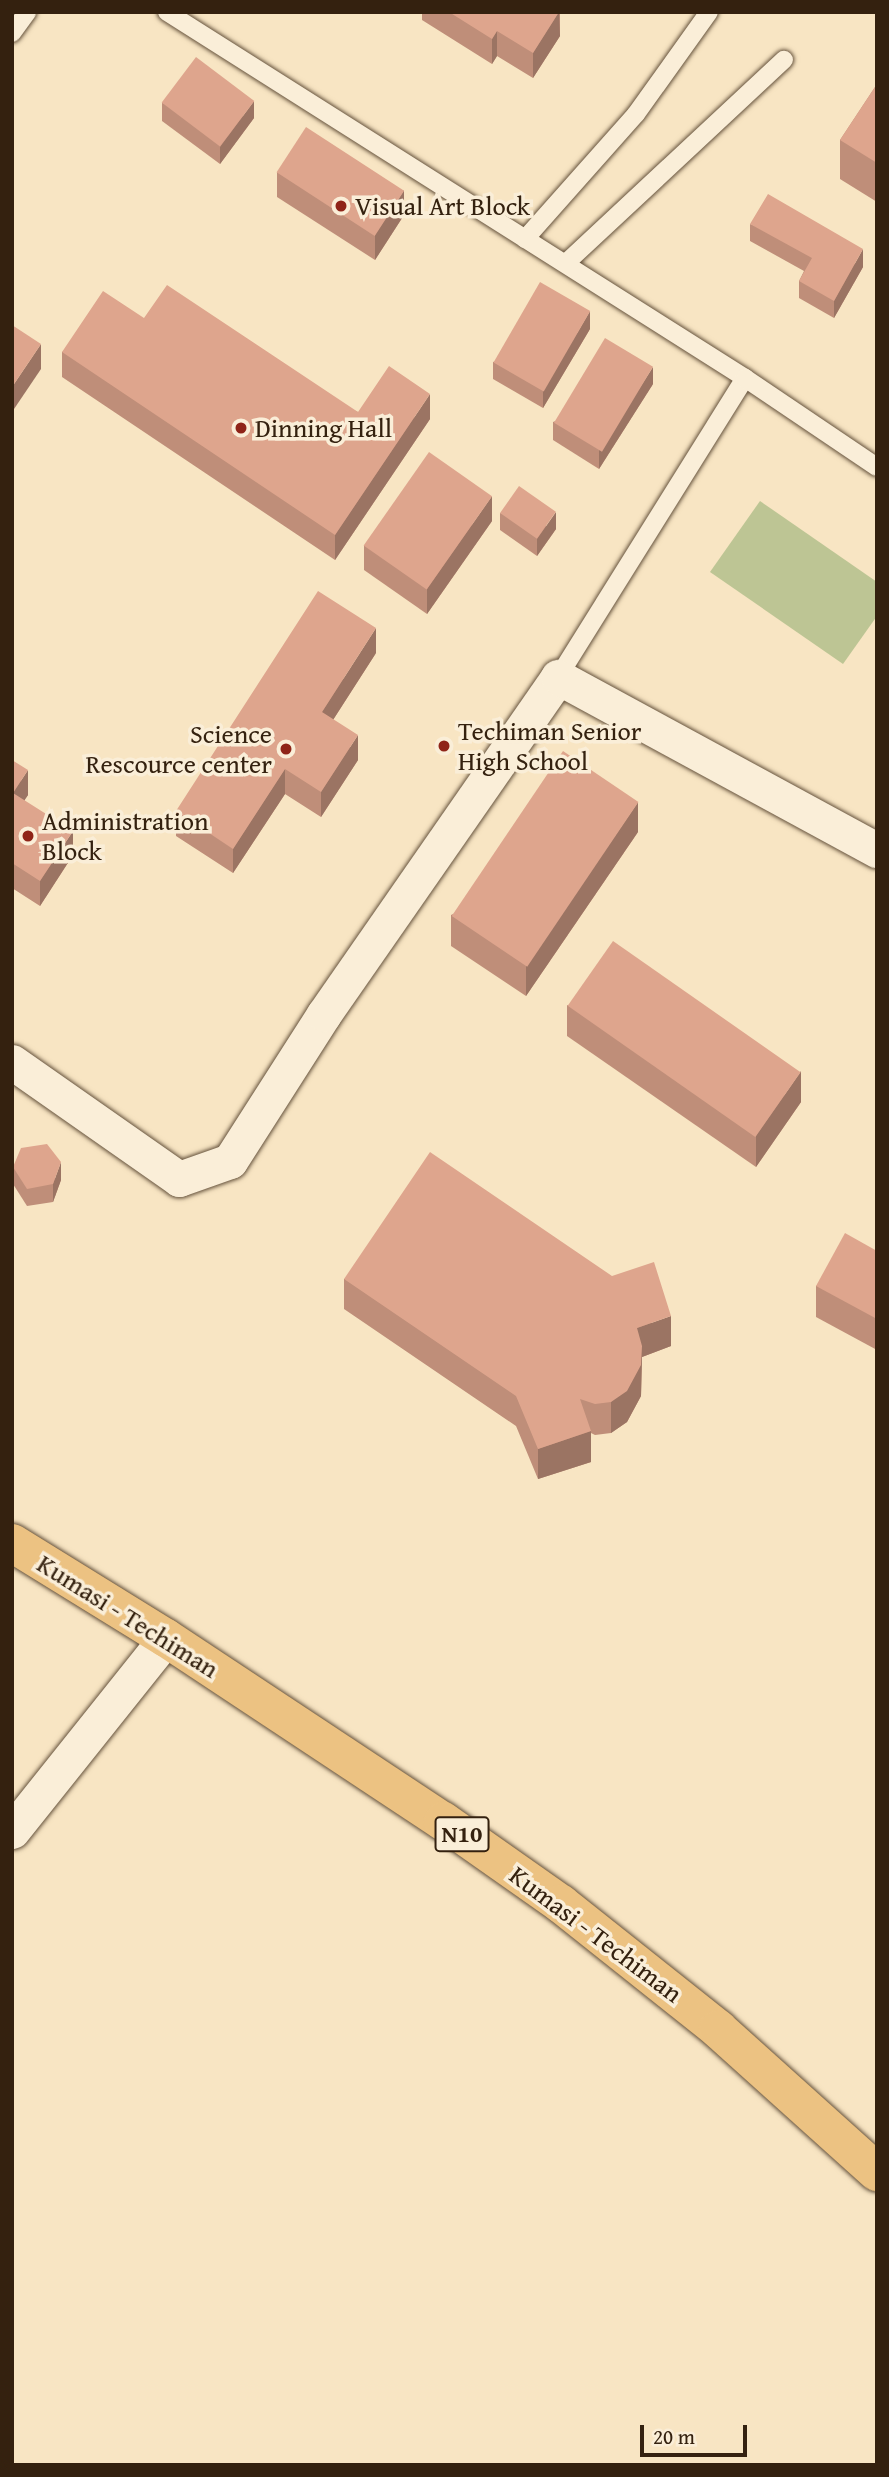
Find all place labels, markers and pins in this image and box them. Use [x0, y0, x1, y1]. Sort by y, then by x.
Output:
place label: Visual Art Block [355, 190, 530, 222]
marker: Visual Art Block [333, 198, 349, 214]
place label: Dinning Hall [255, 412, 392, 444]
marker: Dinning Hall [233, 420, 249, 436]
place label: Techiman Senior High School [458, 715, 641, 776]
place label: Science Rescource center [85, 718, 272, 780]
marker: Techiman Senior High School [436, 738, 452, 754]
marker: Science Rescource center [278, 741, 294, 757]
place label: Administration Block [42, 805, 209, 866]
marker: Administration Block [20, 828, 36, 844]

